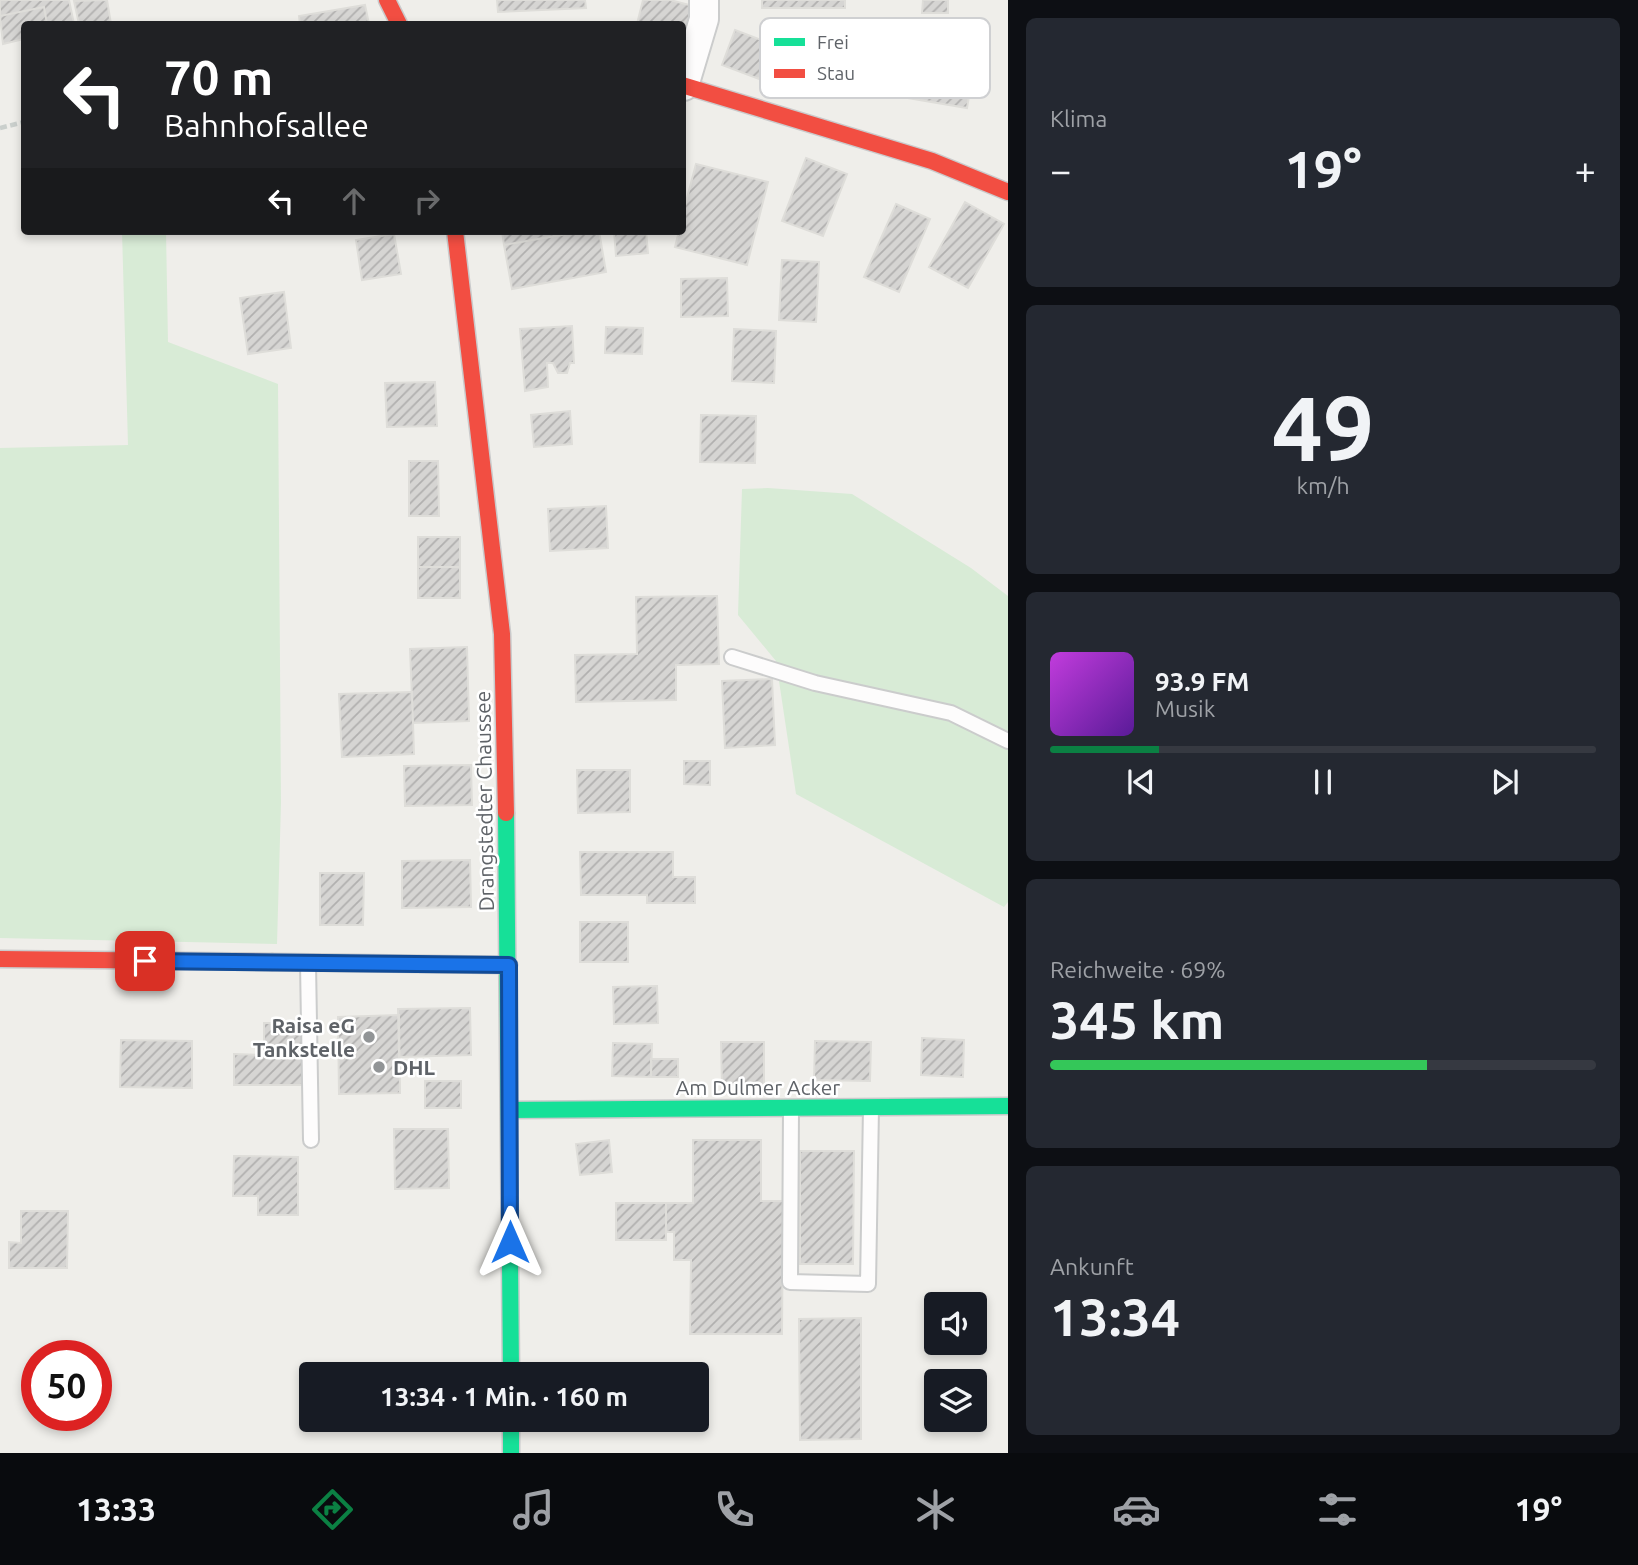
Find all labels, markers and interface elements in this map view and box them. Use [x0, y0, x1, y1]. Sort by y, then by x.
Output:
legend [760, 18, 990, 98]
text: Frei [817, 31, 849, 53]
icon: left [49, 49, 140, 140]
text: 70 m [164, 49, 273, 104]
text: Stau [817, 62, 855, 84]
text: Klima [1050, 106, 1107, 131]
text: Bahnhofsallee [164, 107, 369, 143]
text: 19° [1284, 140, 1362, 198]
text: − [1050, 149, 1071, 191]
text: + [1575, 149, 1596, 191]
icon: left [262, 182, 300, 220]
icon: ahead [335, 182, 373, 220]
icon: right [408, 182, 446, 220]
text: 49 [1272, 376, 1374, 478]
text: km/h [1296, 473, 1350, 498]
text: 93.9 FM [1155, 667, 1249, 696]
street label: Drangstedter Chaussee [470, 691, 498, 911]
text: Musik [1155, 696, 1215, 721]
icon: previous [1122, 763, 1160, 801]
icon: pause [1304, 763, 1342, 801]
icon: next [1486, 763, 1524, 801]
pin [115, 931, 175, 991]
icon: arrive [126, 942, 164, 980]
text: Reichweite · 69% [1050, 957, 1226, 982]
text: 345 km [1050, 991, 1224, 1049]
place label: Raisa eG Tankstelle [253, 1013, 355, 1061]
marker: Raisa eG Tankstelle [361, 1029, 377, 1045]
place label: DHL [393, 1055, 436, 1079]
marker: DHL [371, 1059, 387, 1075]
street label: Am Dulmer Acker [676, 1075, 840, 1099]
position arrow [473, 1205, 547, 1279]
text: Ankunft [1050, 1254, 1134, 1279]
text: 13:34 [1050, 1288, 1180, 1346]
map controls [924, 1292, 987, 1432]
button: sound [924, 1292, 987, 1355]
speed limit sign: 50 [21, 1340, 112, 1431]
button: layers [924, 1369, 987, 1432]
text: 13:34 · 1 Min. · 160 m [380, 1382, 628, 1411]
icon: directions [308, 1485, 357, 1534]
icon: music [509, 1485, 558, 1534]
icon: phone [710, 1485, 759, 1534]
icon: climate [911, 1485, 960, 1534]
icon: car [1112, 1485, 1161, 1534]
icon: filters [1313, 1485, 1362, 1534]
text: 13:33 [76, 1491, 156, 1527]
text: 19° [1515, 1491, 1562, 1527]

